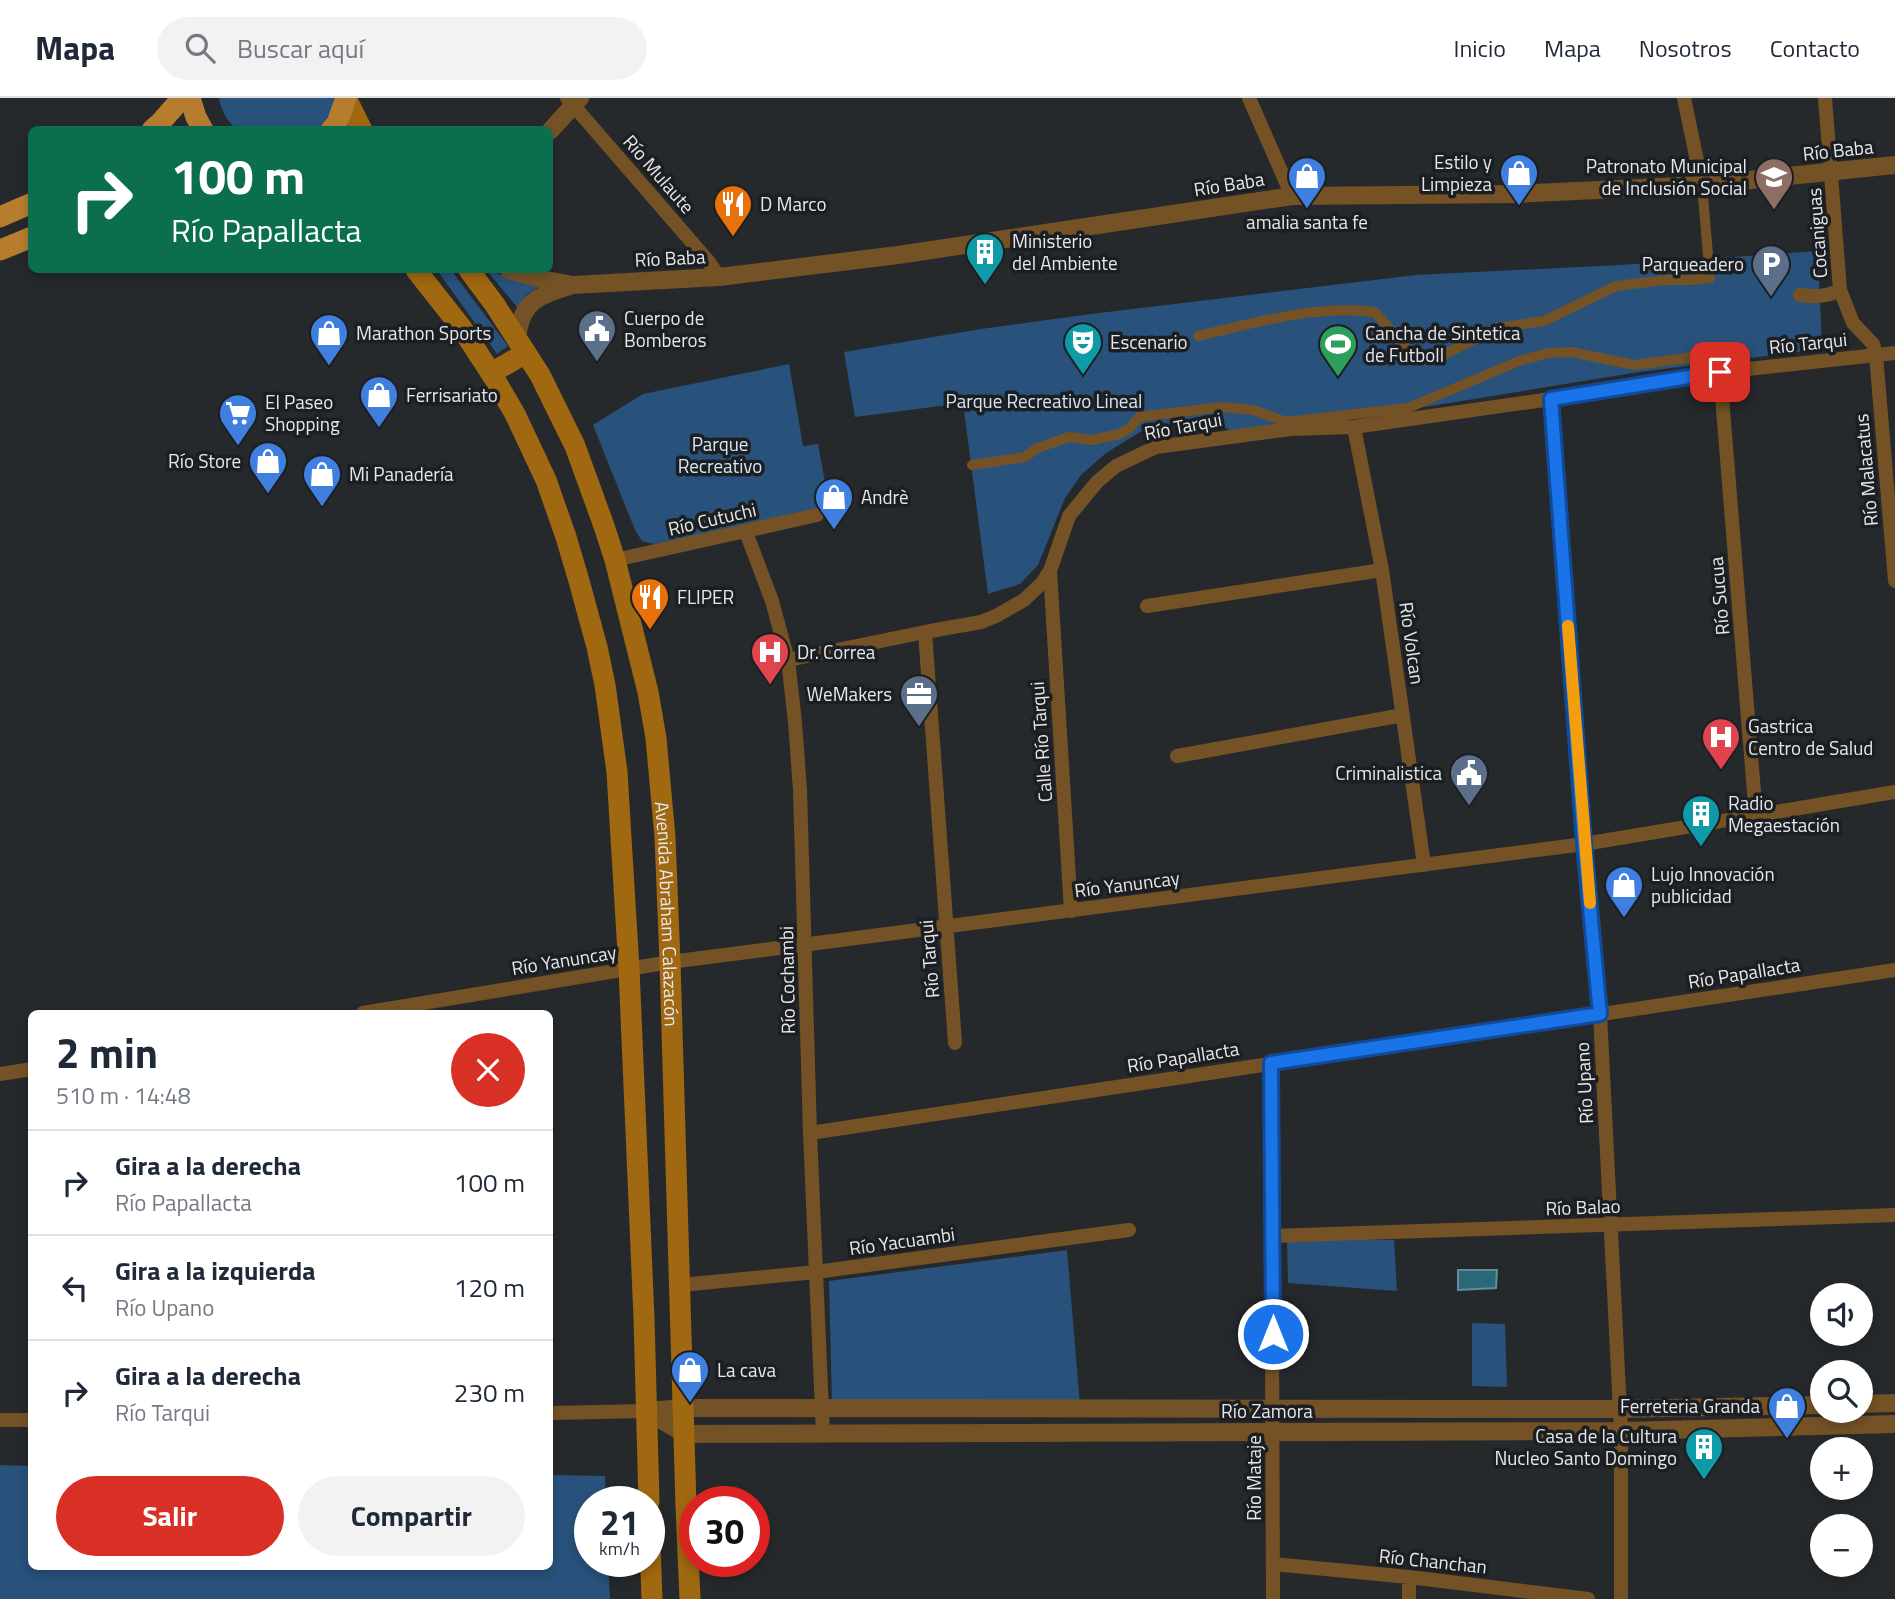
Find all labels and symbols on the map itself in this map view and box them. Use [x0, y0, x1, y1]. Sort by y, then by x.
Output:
street label: Río Mulaute [617, 128, 702, 220]
street label: Río Baba [1801, 131, 1875, 168]
place label: Estilo y Limpieza [1421, 147, 1492, 198]
place label: Patronato Municipal de Inclusión Social [1586, 151, 1747, 202]
shop icon: Estilo y Limpieza [1498, 152, 1540, 207]
shop icon: amalia santa fe [1286, 155, 1328, 210]
school or university icon: Patronato Municipal de Inclusión Social [1753, 156, 1795, 211]
street label: Río Baba [1192, 164, 1267, 203]
restaurant icon: D Marco [712, 183, 754, 238]
street label: Cocaniguas [1799, 187, 1834, 279]
place label: D Marco [760, 189, 827, 218]
place label: amalia santa fe [1246, 207, 1368, 236]
place label: Ministerio del Ambiente [1012, 226, 1118, 277]
building icon: Ministerio del Ambiente [964, 231, 1006, 286]
street label: Río Baba [634, 241, 707, 274]
parking icon: Parqueadero [1750, 243, 1792, 298]
place label: Parqueadero [1642, 249, 1744, 278]
place label: Cuerpo de Bomberos [624, 303, 707, 354]
public building icon: Cuerpo de Bomberos [576, 308, 618, 363]
shop icon: Marathon Sports [308, 312, 350, 367]
place label: Marathon Sports [356, 318, 491, 347]
place label: Cancha de Sintetica de Futboll [1365, 318, 1521, 369]
theatre icon: Escenario [1062, 321, 1104, 376]
sports icon: Cancha de Sintetica de Futboll [1317, 323, 1359, 378]
street label: Río Tarqui [1767, 324, 1848, 361]
place label: Escenario [1110, 327, 1188, 356]
pin [1690, 342, 1750, 402]
shop icon: Ferrisariato [358, 374, 400, 429]
place label: Ferrisariato [406, 380, 498, 409]
park label: Parque Recreativo Lineal [946, 386, 1142, 415]
place label: El Paseo Shopping [265, 387, 340, 438]
supermarket icon: El Paseo Shopping [217, 392, 259, 447]
street label: Río Tarqui [1142, 404, 1224, 447]
street label: Río Malacatus [1846, 412, 1885, 528]
park label: Parque Recreativo [678, 429, 762, 480]
shop icon: Río Store [247, 440, 289, 495]
place label: Río Store [168, 446, 241, 475]
shop icon: Mi Panadería [301, 453, 343, 508]
place label: Mi Panadería [349, 459, 454, 488]
shop icon: Andrè [813, 476, 855, 531]
place label: Andrè [861, 482, 909, 511]
street label: Río Cutuchi [665, 494, 759, 543]
street label: Río Sucua [1701, 555, 1736, 636]
restaurant icon: FLIPER [629, 576, 671, 631]
place label: FLIPER [677, 582, 734, 611]
street label: Río Volcan [1392, 600, 1433, 686]
hospital icon: Dr. Correa [749, 631, 791, 686]
place label: Dr. Correa [797, 637, 876, 666]
office icon: WeMakers [898, 673, 940, 728]
place label: WeMakers [807, 679, 892, 708]
street label: Calle Río Tarqui [1022, 681, 1059, 803]
place label: Gastrica Centro de Salud [1748, 711, 1873, 762]
hospital icon: Gastrica Centro de Salud [1700, 716, 1742, 771]
public building icon: Criminalistica [1448, 752, 1490, 807]
place label: Criminalistica [1335, 758, 1442, 787]
place label: Radio Megaestación [1728, 788, 1840, 839]
building icon: Radio Megaestación [1680, 793, 1722, 848]
street label: Avenida Abraham Calazacón [648, 800, 687, 1027]
place label: Lujo Innovación publicidad [1651, 859, 1775, 910]
street label: Río Yanuncay [1073, 863, 1181, 904]
shop icon: Lujo Innovación publicidad [1603, 864, 1645, 919]
street label: Río Tarqui [911, 919, 946, 999]
street label: Río Cochambi [771, 926, 802, 1034]
street label: Río Yanuncay [509, 937, 619, 982]
street label: Río Papallacta [1686, 949, 1802, 996]
street label: Río Papallacta [1125, 1033, 1241, 1080]
street label: Río Upano [1567, 1041, 1600, 1125]
street label: Río Balao [1545, 1191, 1621, 1222]
street label: Río Yacuambi [847, 1219, 957, 1262]
position arrow [1236, 1297, 1310, 1371]
shop icon: La cava [669, 1349, 711, 1404]
place label: La cava [717, 1355, 776, 1384]
shop icon: Ferreteria Granda [1766, 1385, 1808, 1440]
place label: Ferreteria Granda [1620, 1391, 1760, 1420]
street label: Río Zamora [1221, 1396, 1313, 1425]
place label: Casa de la Cultura Nucleo Santo Domingo [1494, 1421, 1677, 1472]
building icon: Casa de la Cultura Nucleo Santo Domingo [1683, 1426, 1725, 1481]
street label: Río Mataje [1239, 1435, 1268, 1521]
speed limit sign: 30 [679, 1486, 770, 1577]
street label: Río Chanchan [1378, 1540, 1489, 1581]

